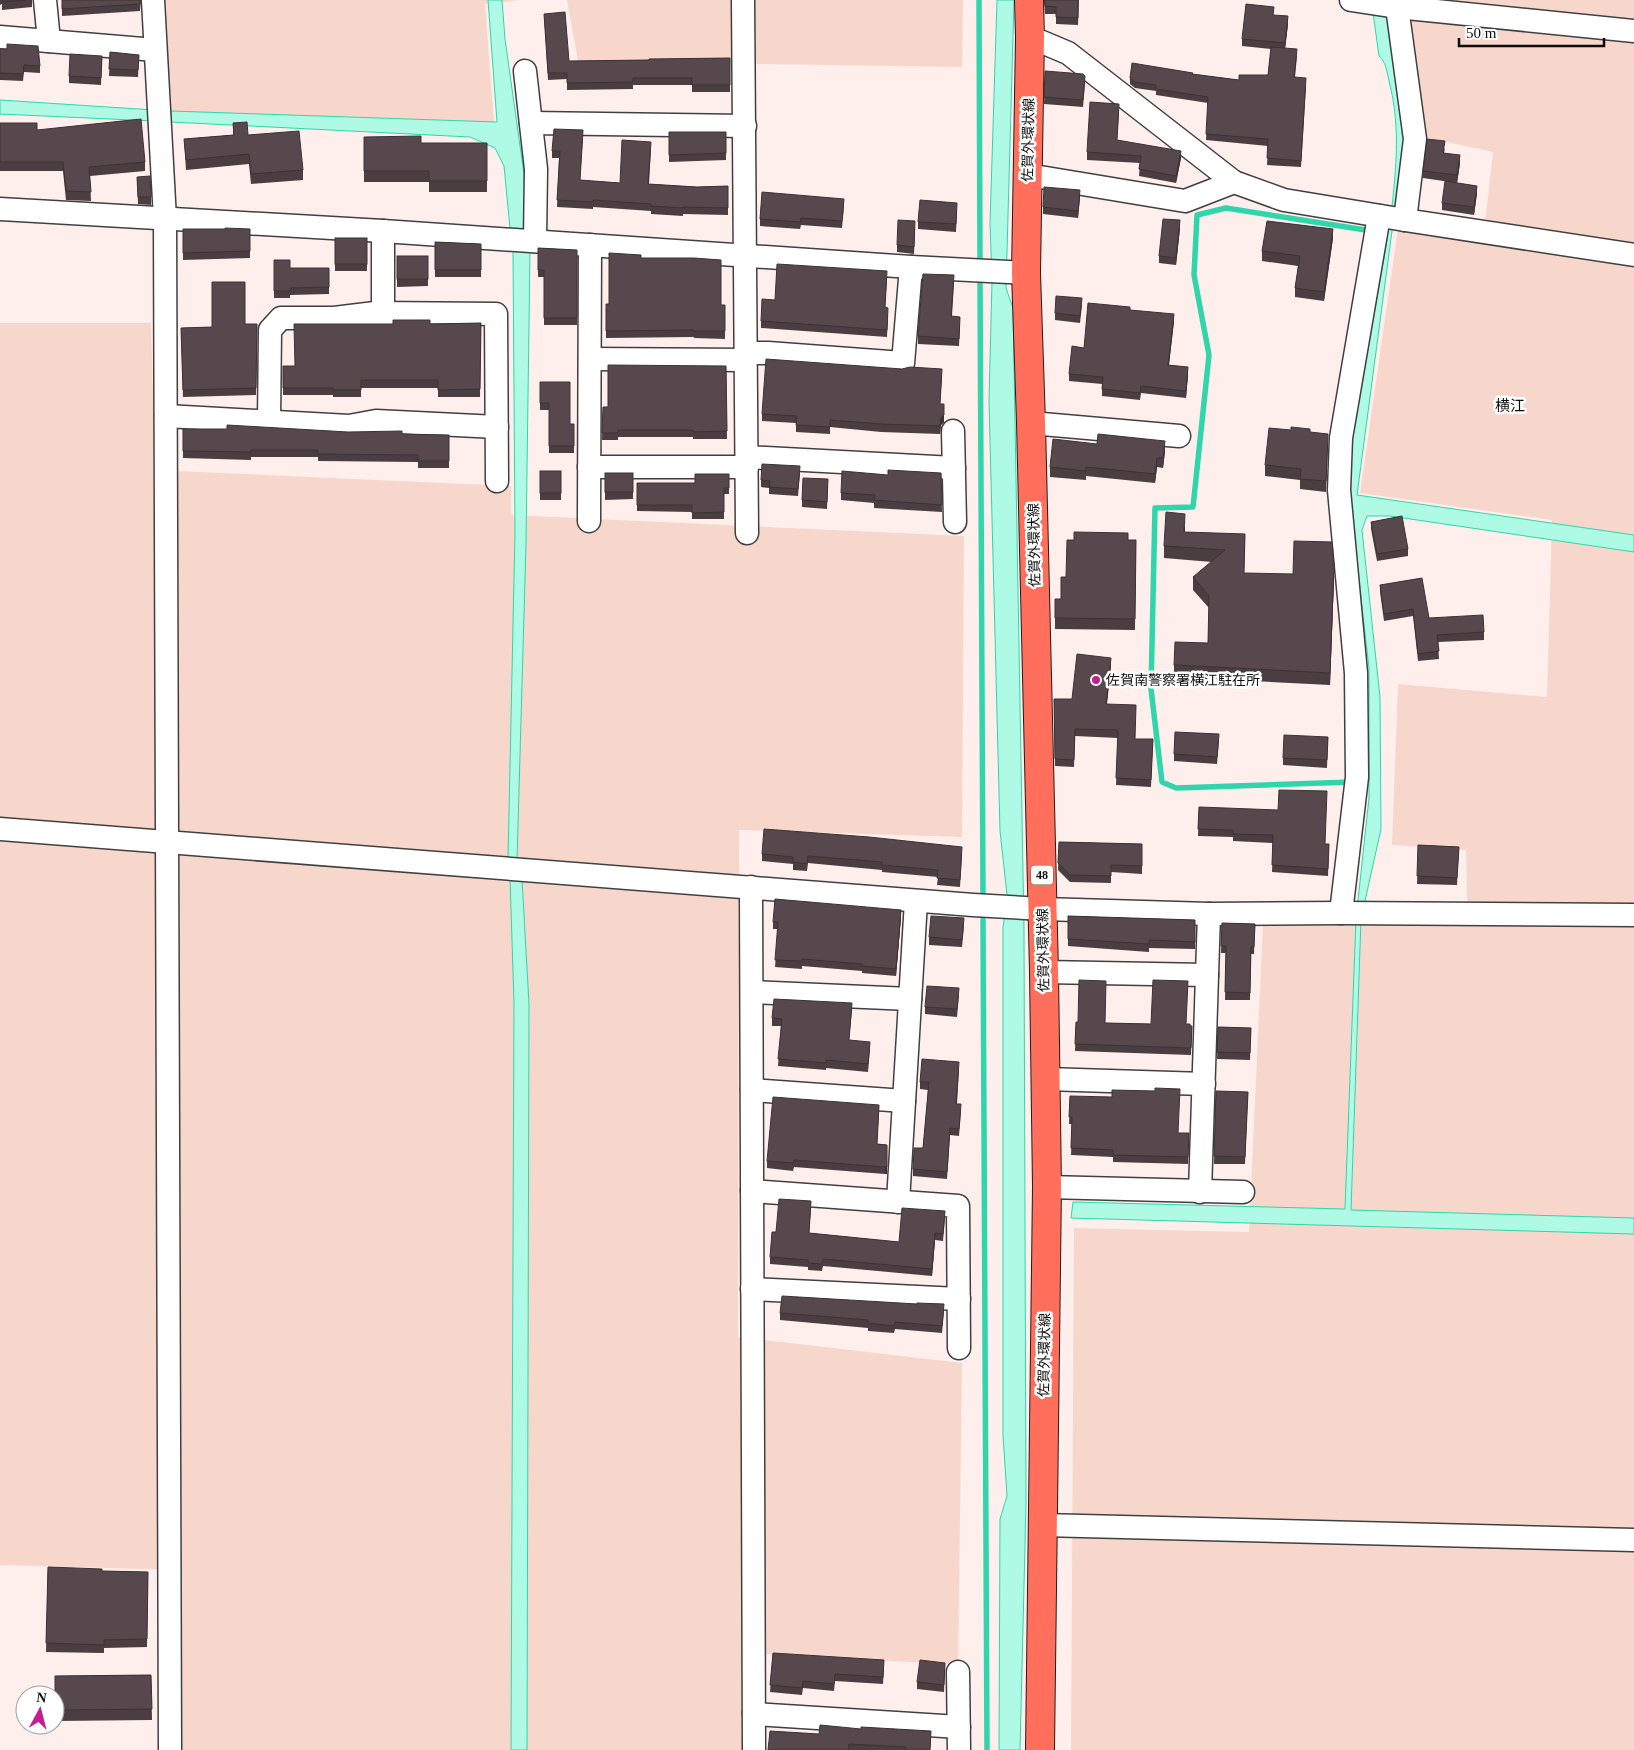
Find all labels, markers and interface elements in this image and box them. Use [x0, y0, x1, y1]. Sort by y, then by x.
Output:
scale bar [1459, 15, 1604, 47]
text: 50 m [1466, 25, 1497, 41]
street label: 佐賀外環状線 [1019, 98, 1037, 182]
district label: 横江 [1495, 398, 1525, 414]
street label: 佐賀外環状線 [1025, 503, 1043, 587]
place label: 佐賀南警察署横江駐在所 [1106, 673, 1260, 688]
marker: 佐賀南警察署横江駐在所 [1090, 674, 1102, 686]
road number: 48 [1031, 866, 1053, 884]
street label: 佐賀外環状線 [1034, 908, 1052, 992]
street label: 佐賀外環状線 [1035, 1313, 1053, 1397]
north arrow [15, 1685, 65, 1735]
text: N [36, 1690, 47, 1706]

